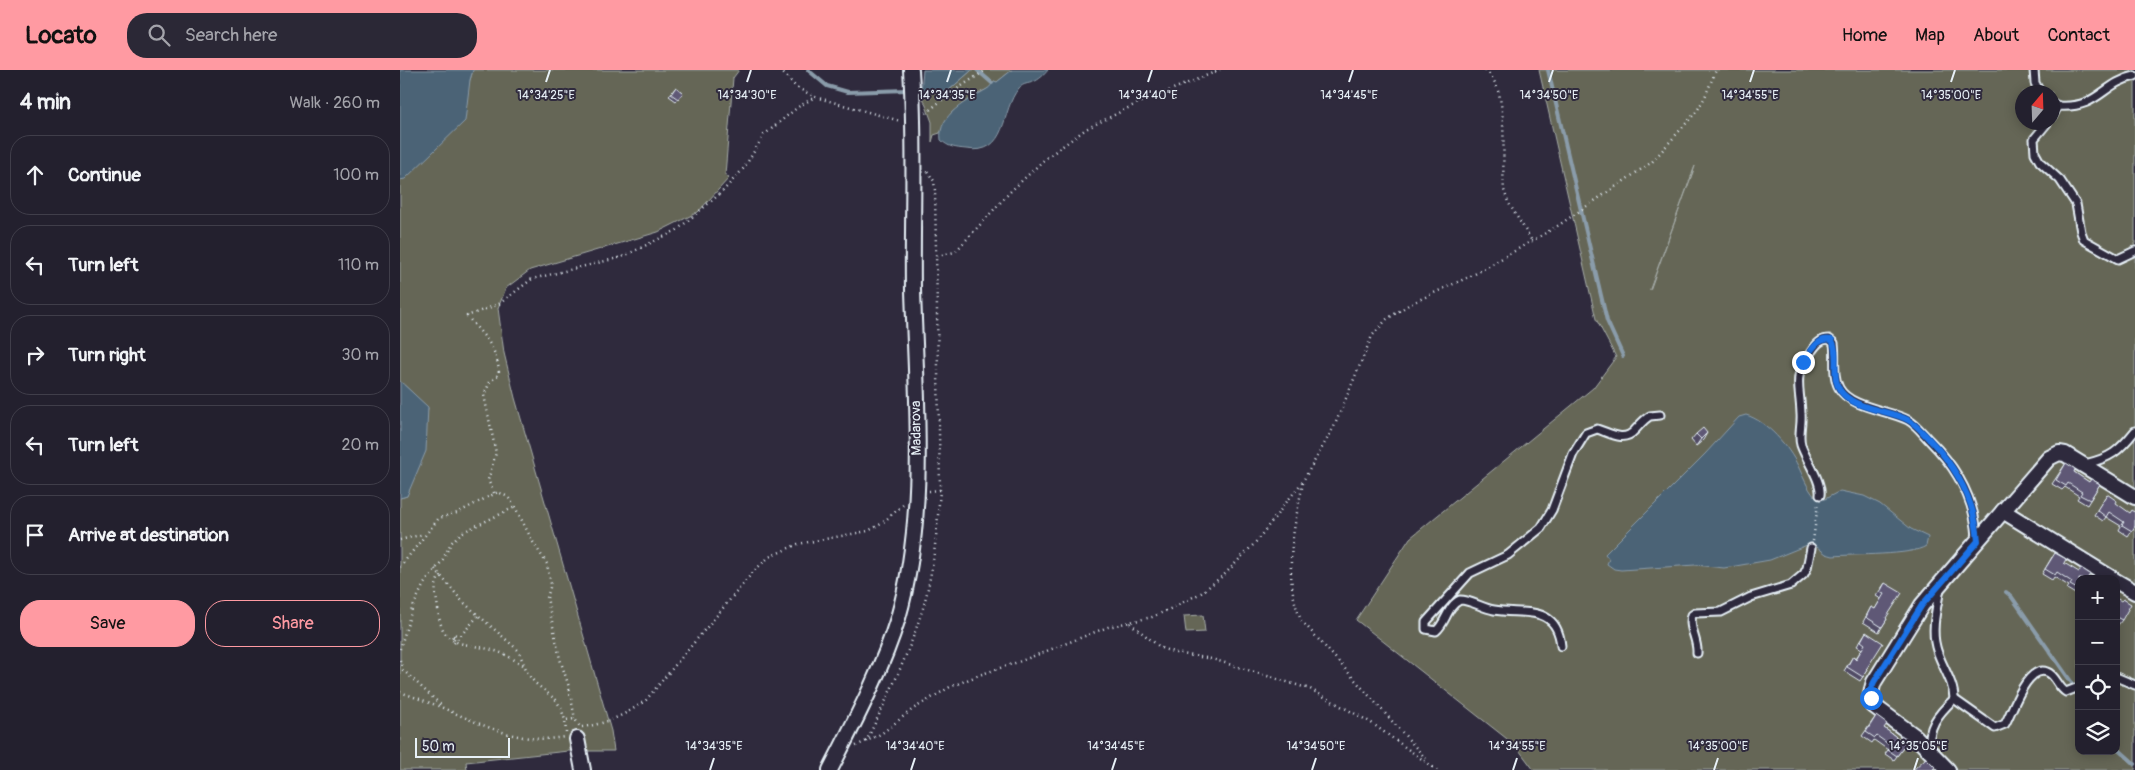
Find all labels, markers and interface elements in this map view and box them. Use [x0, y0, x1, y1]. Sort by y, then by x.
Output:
search box [127, 13, 477, 58]
text: Locato [25, 21, 97, 50]
icon: search [145, 21, 173, 49]
text: Search here [185, 23, 277, 47]
text: Home [1842, 24, 1887, 47]
text: Map [1915, 24, 1945, 47]
text: About [1973, 24, 2019, 47]
text: Contact [2047, 24, 2110, 47]
north arrow [2015, 85, 2060, 130]
text: 14°34'25"E [517, 88, 575, 103]
text: 14°34'30"E [718, 88, 776, 103]
text: 14°34'35"E [918, 88, 976, 103]
text: 14°34'40"E [1118, 88, 1178, 103]
text: 14°34'45"E [1320, 88, 1378, 103]
text: 14°34'50"E [1520, 88, 1578, 103]
text: 14°34'55"E [1721, 88, 1779, 103]
text: 14°35'00"E [1921, 88, 1981, 103]
text: 4 min [20, 89, 71, 116]
text: Walk · 260 m [289, 93, 380, 113]
icon: ahead [21, 161, 49, 189]
text: Continue [68, 163, 141, 187]
text: 100 m [333, 165, 379, 185]
icon: left [21, 251, 49, 279]
text: Turn left [68, 253, 138, 277]
text: 110 m [338, 255, 379, 275]
icon: right [21, 341, 49, 369]
text: Turn right [68, 343, 146, 367]
text: 30 m [341, 345, 379, 365]
route end [1792, 351, 1815, 374]
street label: Madarova [907, 400, 925, 456]
icon: left [21, 431, 49, 459]
text: Turn left [68, 433, 138, 457]
text: 20 m [341, 435, 379, 455]
icon: arrive [21, 521, 49, 549]
text: Arrive at destination [68, 523, 229, 547]
map controls [2075, 575, 2120, 755]
button: + [2075, 575, 2120, 620]
button: Save [20, 600, 195, 647]
button: Share [205, 600, 380, 647]
button: − [2075, 620, 2120, 665]
button: locate [2075, 665, 2120, 710]
route start [1860, 687, 1883, 710]
button: layers [2075, 710, 2120, 755]
scale bar [415, 735, 510, 758]
text: 50 m [422, 738, 455, 755]
text: 14°34'35"E [685, 739, 743, 754]
text: 14°34'40"E [885, 739, 945, 754]
text: 14°34'45"E [1087, 739, 1145, 754]
text: 14°34'50"E [1287, 739, 1345, 754]
text: 14°34'55"E [1488, 739, 1546, 754]
text: 14°35'00"E [1688, 739, 1748, 754]
text: 14°35'05"E [1889, 739, 1947, 754]

